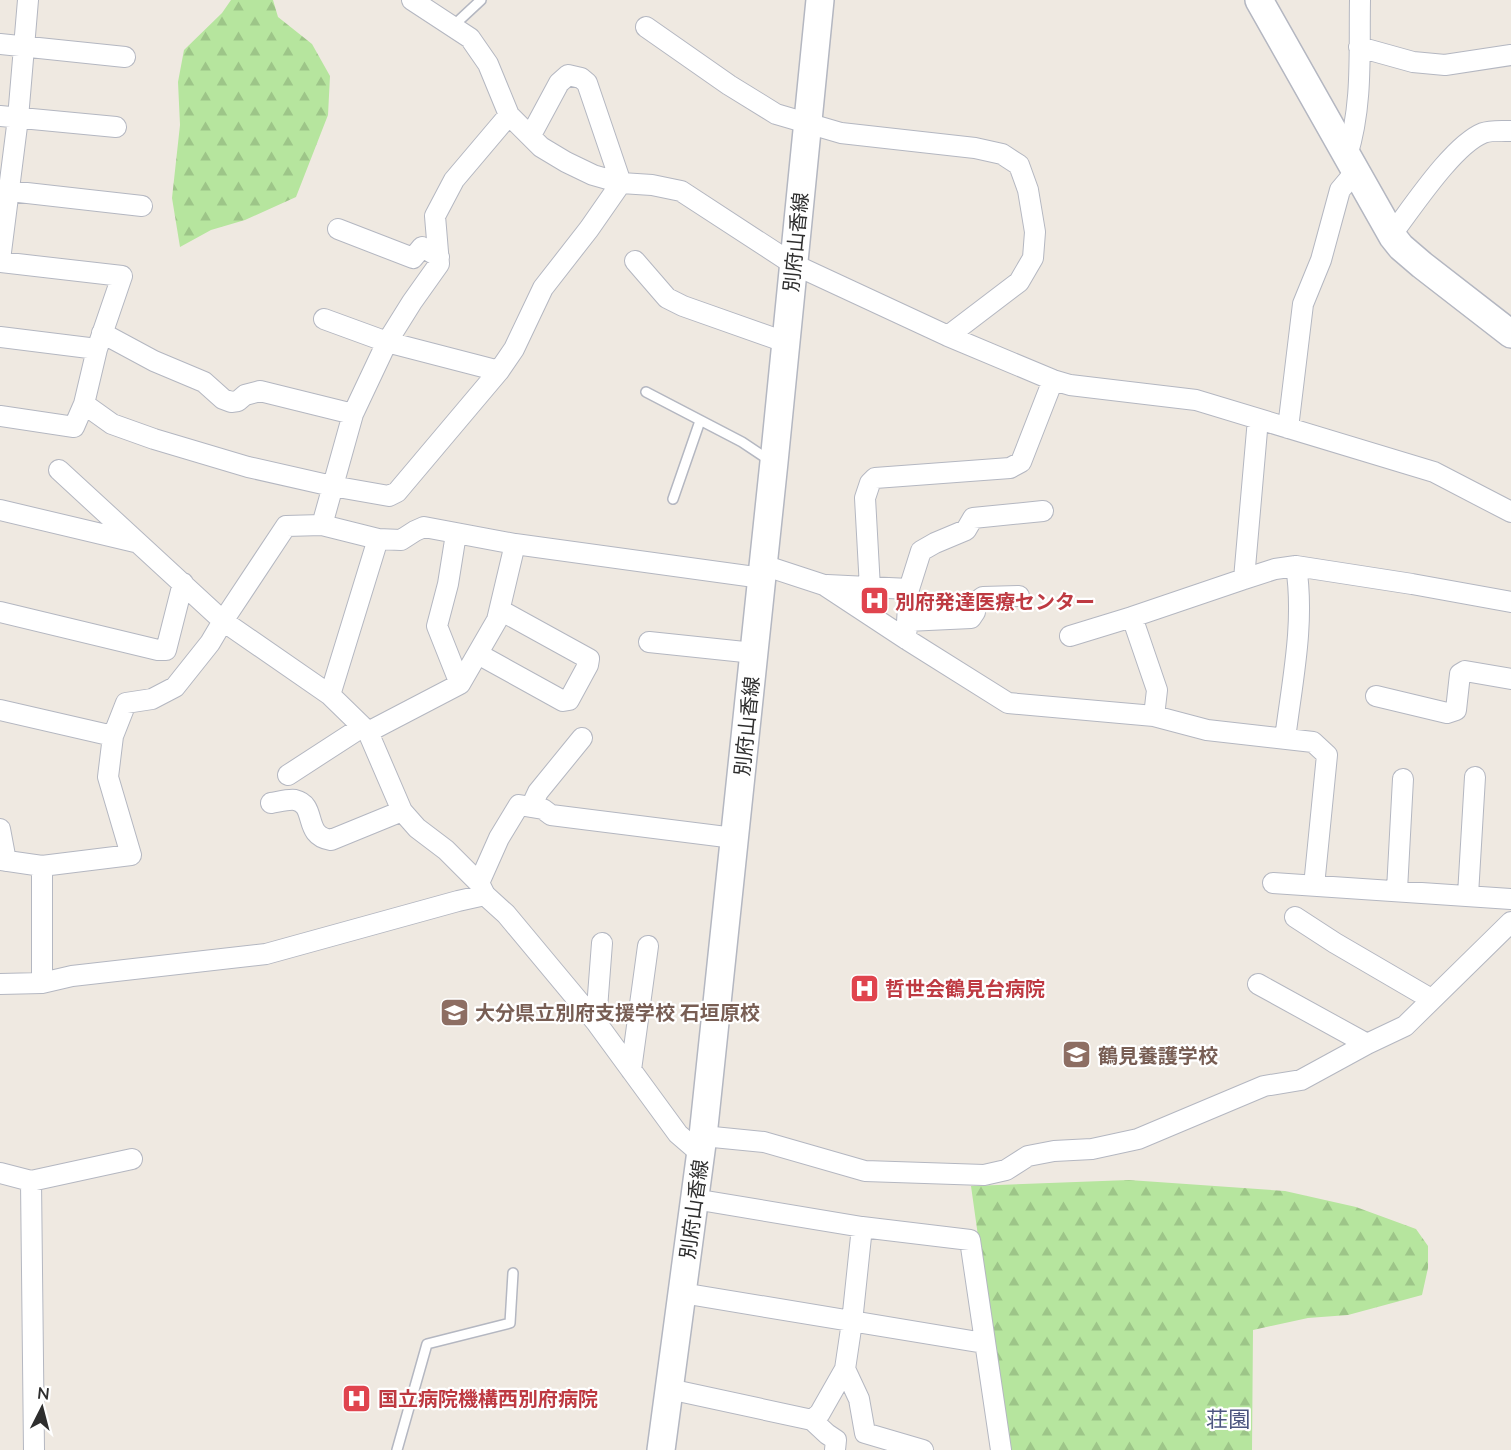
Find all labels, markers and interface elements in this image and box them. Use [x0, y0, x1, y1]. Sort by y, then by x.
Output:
street label: 別府山香線 [778, 191, 812, 293]
hospital icon: 別府発達医療センター [858, 585, 890, 617]
place label: 別府発達医療センター [895, 589, 1095, 613]
street label: 別府山香線 [729, 675, 763, 777]
hospital icon: 哲世会鶴見台病院 [848, 972, 880, 1004]
place label: 哲世会鶴見台病院 [885, 976, 1045, 1000]
school or university icon: 大分県立別府支援学校 石垣原校 [438, 996, 470, 1028]
place label: 大分県立別府支援学校 石垣原校 [475, 1000, 760, 1024]
school or university icon: 鶴見養護学校 [1061, 1039, 1093, 1071]
place label: 鶴見養護学校 [1098, 1043, 1218, 1067]
street label: 別府山香線 [674, 1158, 712, 1260]
north arrow [12, 1378, 72, 1438]
text: N [36, 1382, 51, 1403]
hospital icon: 国立病院機構西別府病院 [341, 1382, 373, 1414]
place label: 国立病院機構西別府病院 [378, 1386, 598, 1410]
district label: 荘園 [1206, 1405, 1250, 1432]

